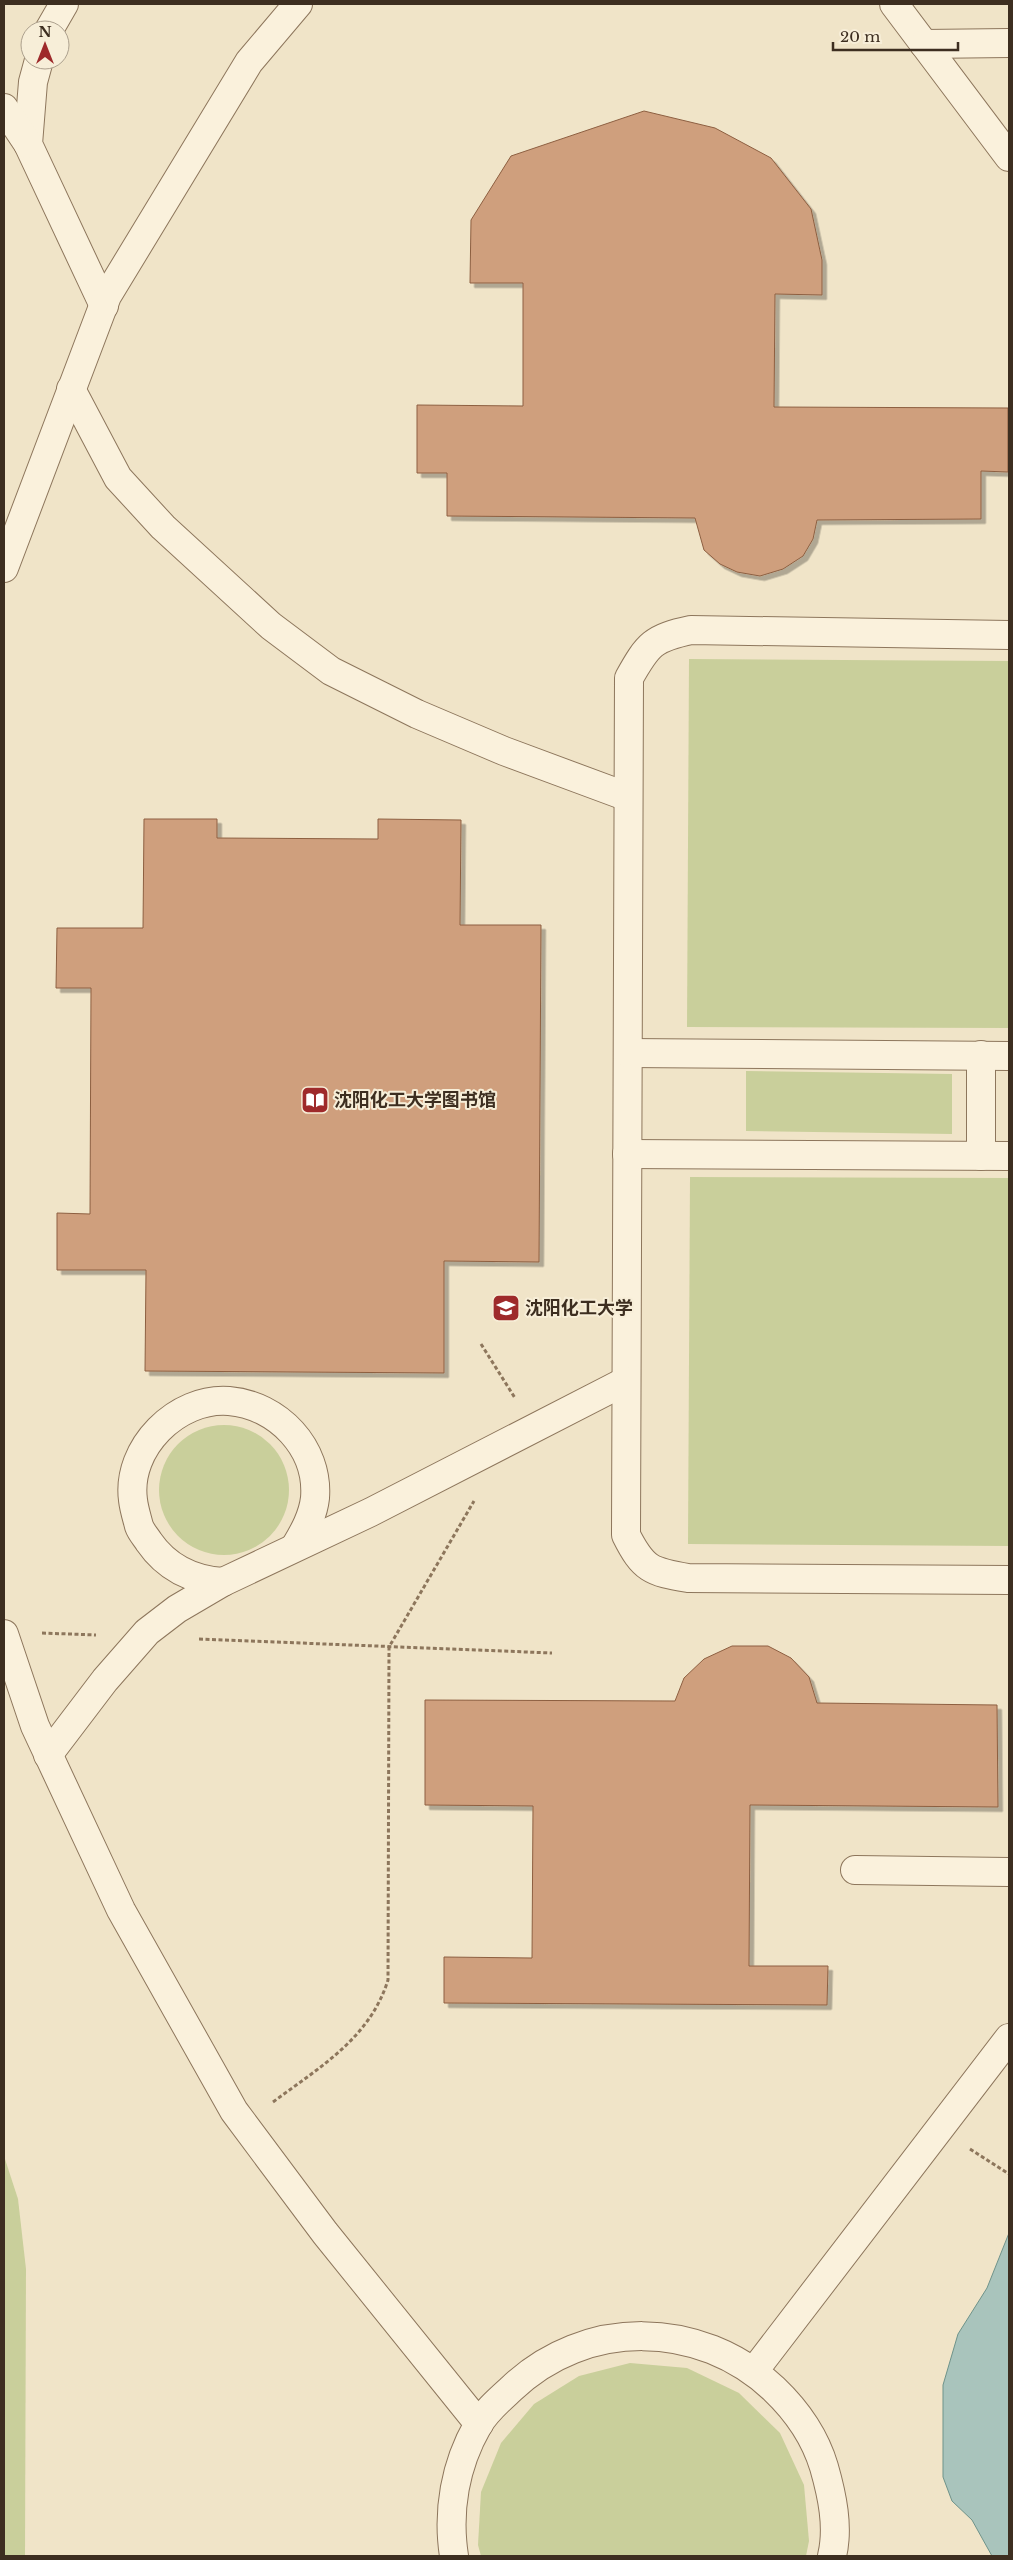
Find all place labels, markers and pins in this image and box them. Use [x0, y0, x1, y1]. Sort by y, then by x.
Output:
library icon: 沈阳化工大学图书馆 [300, 1085, 330, 1115]
place label: 沈阳化工大学图书馆 [334, 1089, 496, 1111]
school or university icon: 沈阳化工大学 [491, 1293, 521, 1323]
place label: 沈阳化工大学 [525, 1297, 633, 1319]

